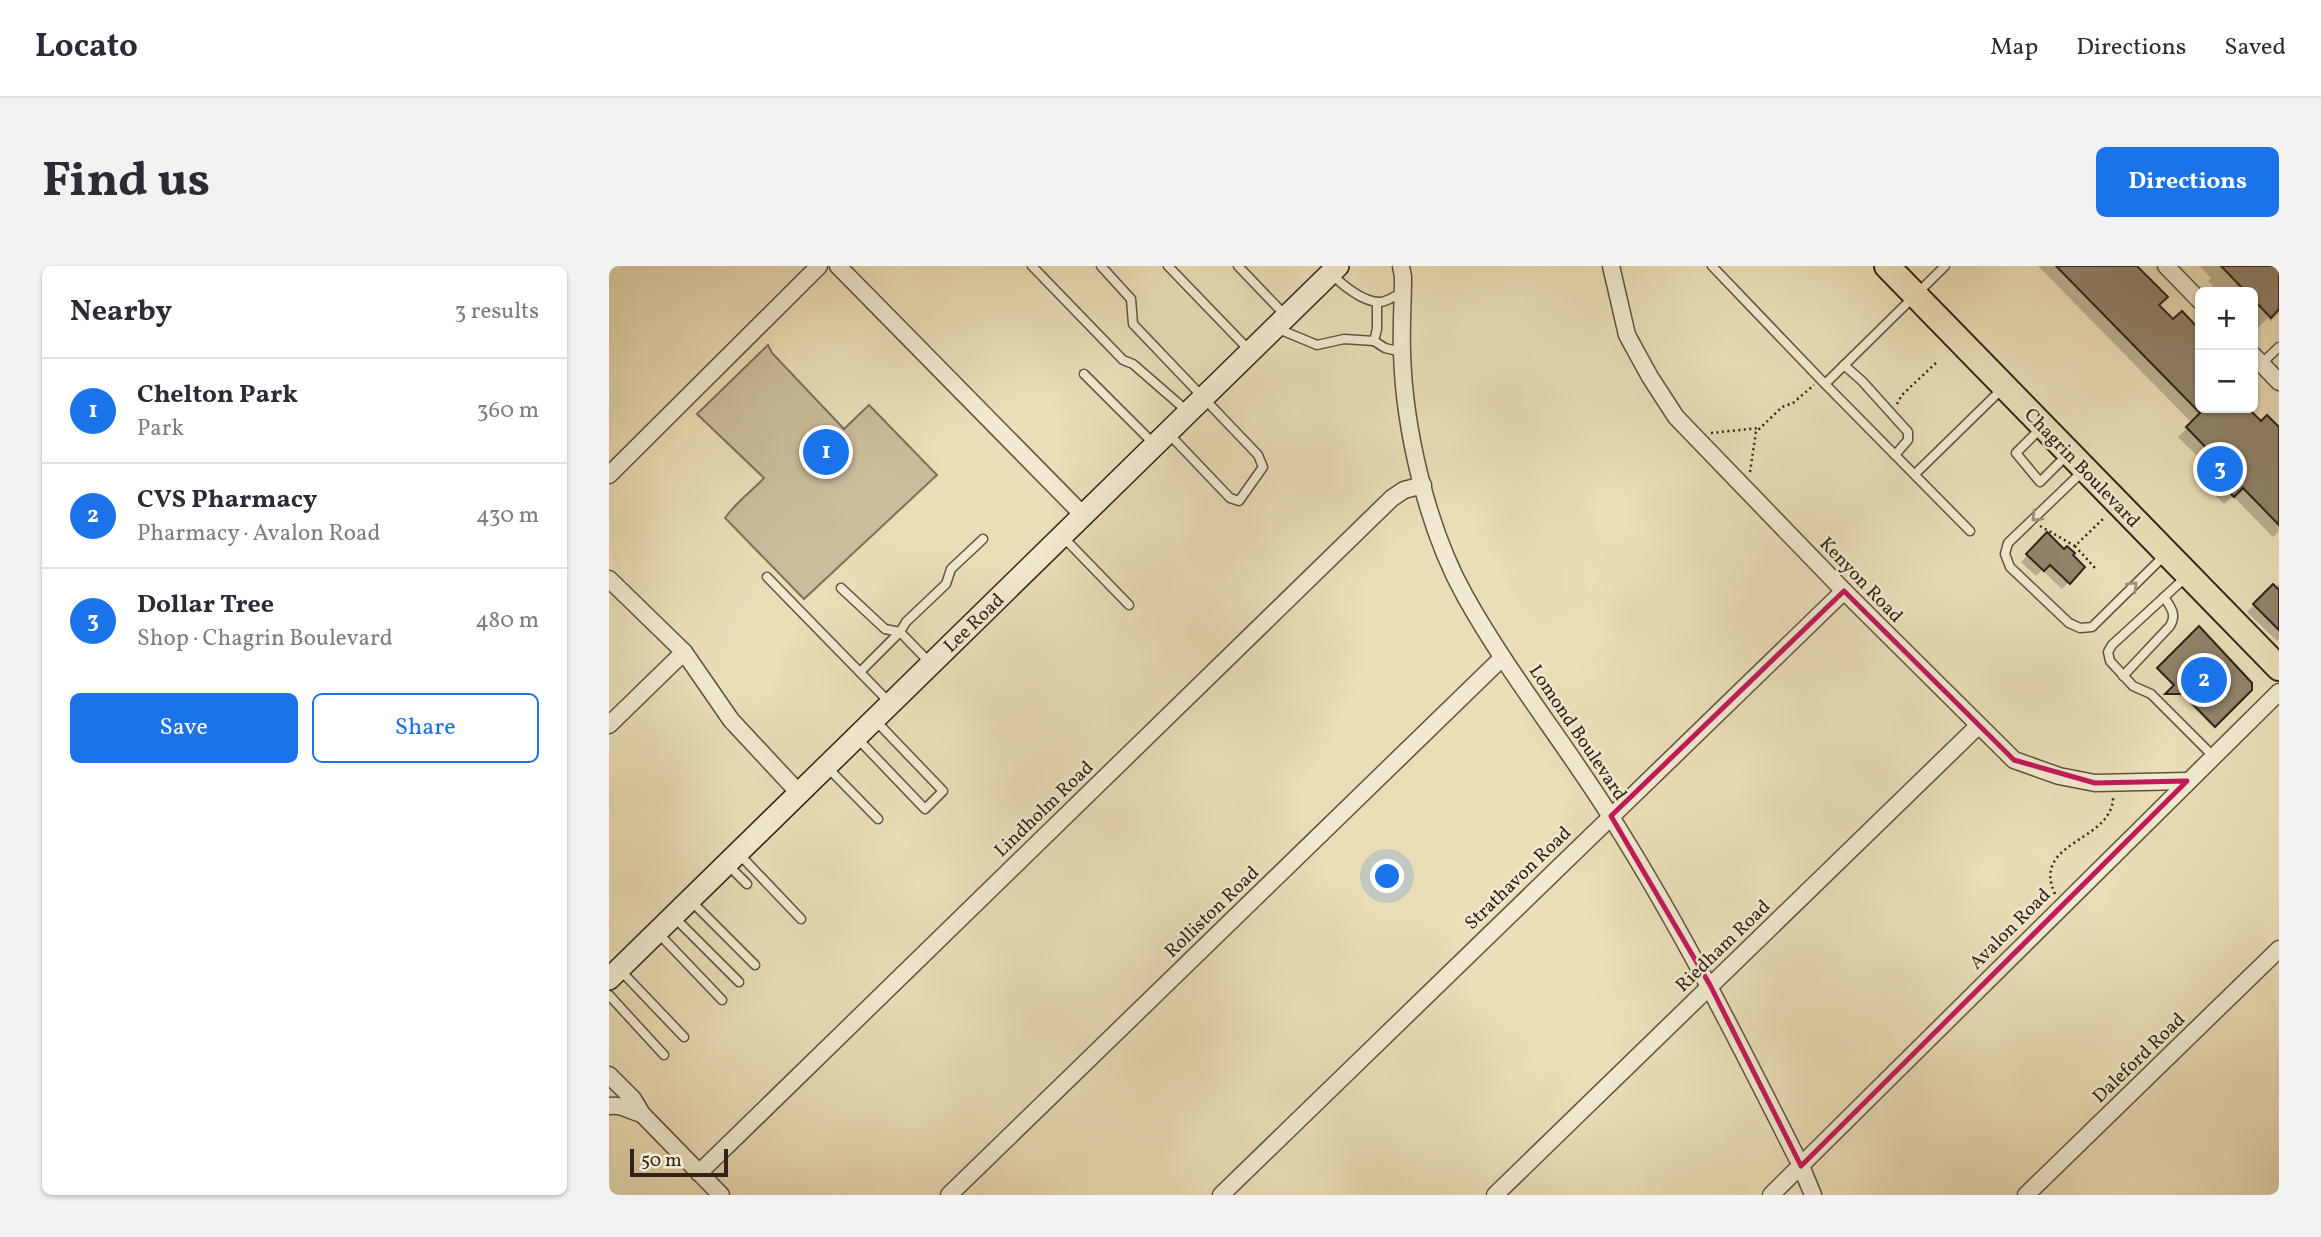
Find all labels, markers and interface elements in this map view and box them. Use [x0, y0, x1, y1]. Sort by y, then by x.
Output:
text: Locato [35, 25, 138, 71]
text: Map [1990, 31, 2038, 65]
text: Directions [2076, 31, 2186, 65]
text: Saved [2224, 31, 2286, 65]
button: Directions [2096, 147, 2279, 217]
text: Find us [42, 148, 210, 217]
map controls [2195, 287, 2258, 413]
button: + [2195, 287, 2258, 350]
text: Nearby [70, 291, 172, 333]
text: 3 results [454, 296, 539, 328]
button: − [2195, 350, 2258, 413]
text: Chelton Park [137, 377, 298, 413]
text: 1 [88, 395, 98, 427]
text: 360 m [477, 395, 539, 427]
street label: Chagrin Boulevard [2018, 403, 2145, 534]
text: Park [137, 413, 184, 445]
pin: 1 [803, 426, 849, 478]
pin: 3 [2197, 443, 2243, 495]
text: CVS Pharmacy [137, 482, 317, 518]
text: 2 [87, 500, 99, 532]
text: 430 m [476, 500, 539, 532]
one-way arrow [2031, 508, 2044, 521]
text: Pharmacy · Avalon Road [137, 518, 381, 550]
street label: Kenyon Road [1813, 532, 1908, 629]
one-way arrow [2125, 582, 2138, 595]
text: Dollar Tree [137, 587, 274, 623]
street label: Lee Road [938, 588, 1011, 659]
text: 3 [87, 605, 99, 637]
text: 480 m [475, 605, 539, 637]
text: Shop · Chagrin Boulevard [137, 623, 393, 655]
pin: 2 [2181, 654, 2227, 706]
street label: Lomond Boulevard [1522, 660, 1633, 806]
button: Save [70, 693, 298, 763]
button: Share [312, 693, 539, 763]
street label: Lindholm Road [989, 755, 1100, 864]
street label: Strathavon Road [1459, 821, 1577, 936]
your location [1370, 859, 1404, 893]
street label: Rolliston Road [1159, 861, 1265, 964]
street label: Avalon Road [1964, 883, 2057, 976]
street label: Riedham Road [1670, 894, 1777, 998]
street label: Daleford Road [2087, 1007, 2192, 1109]
scale bar [630, 1146, 728, 1178]
text: 50 m [641, 1148, 682, 1174]

